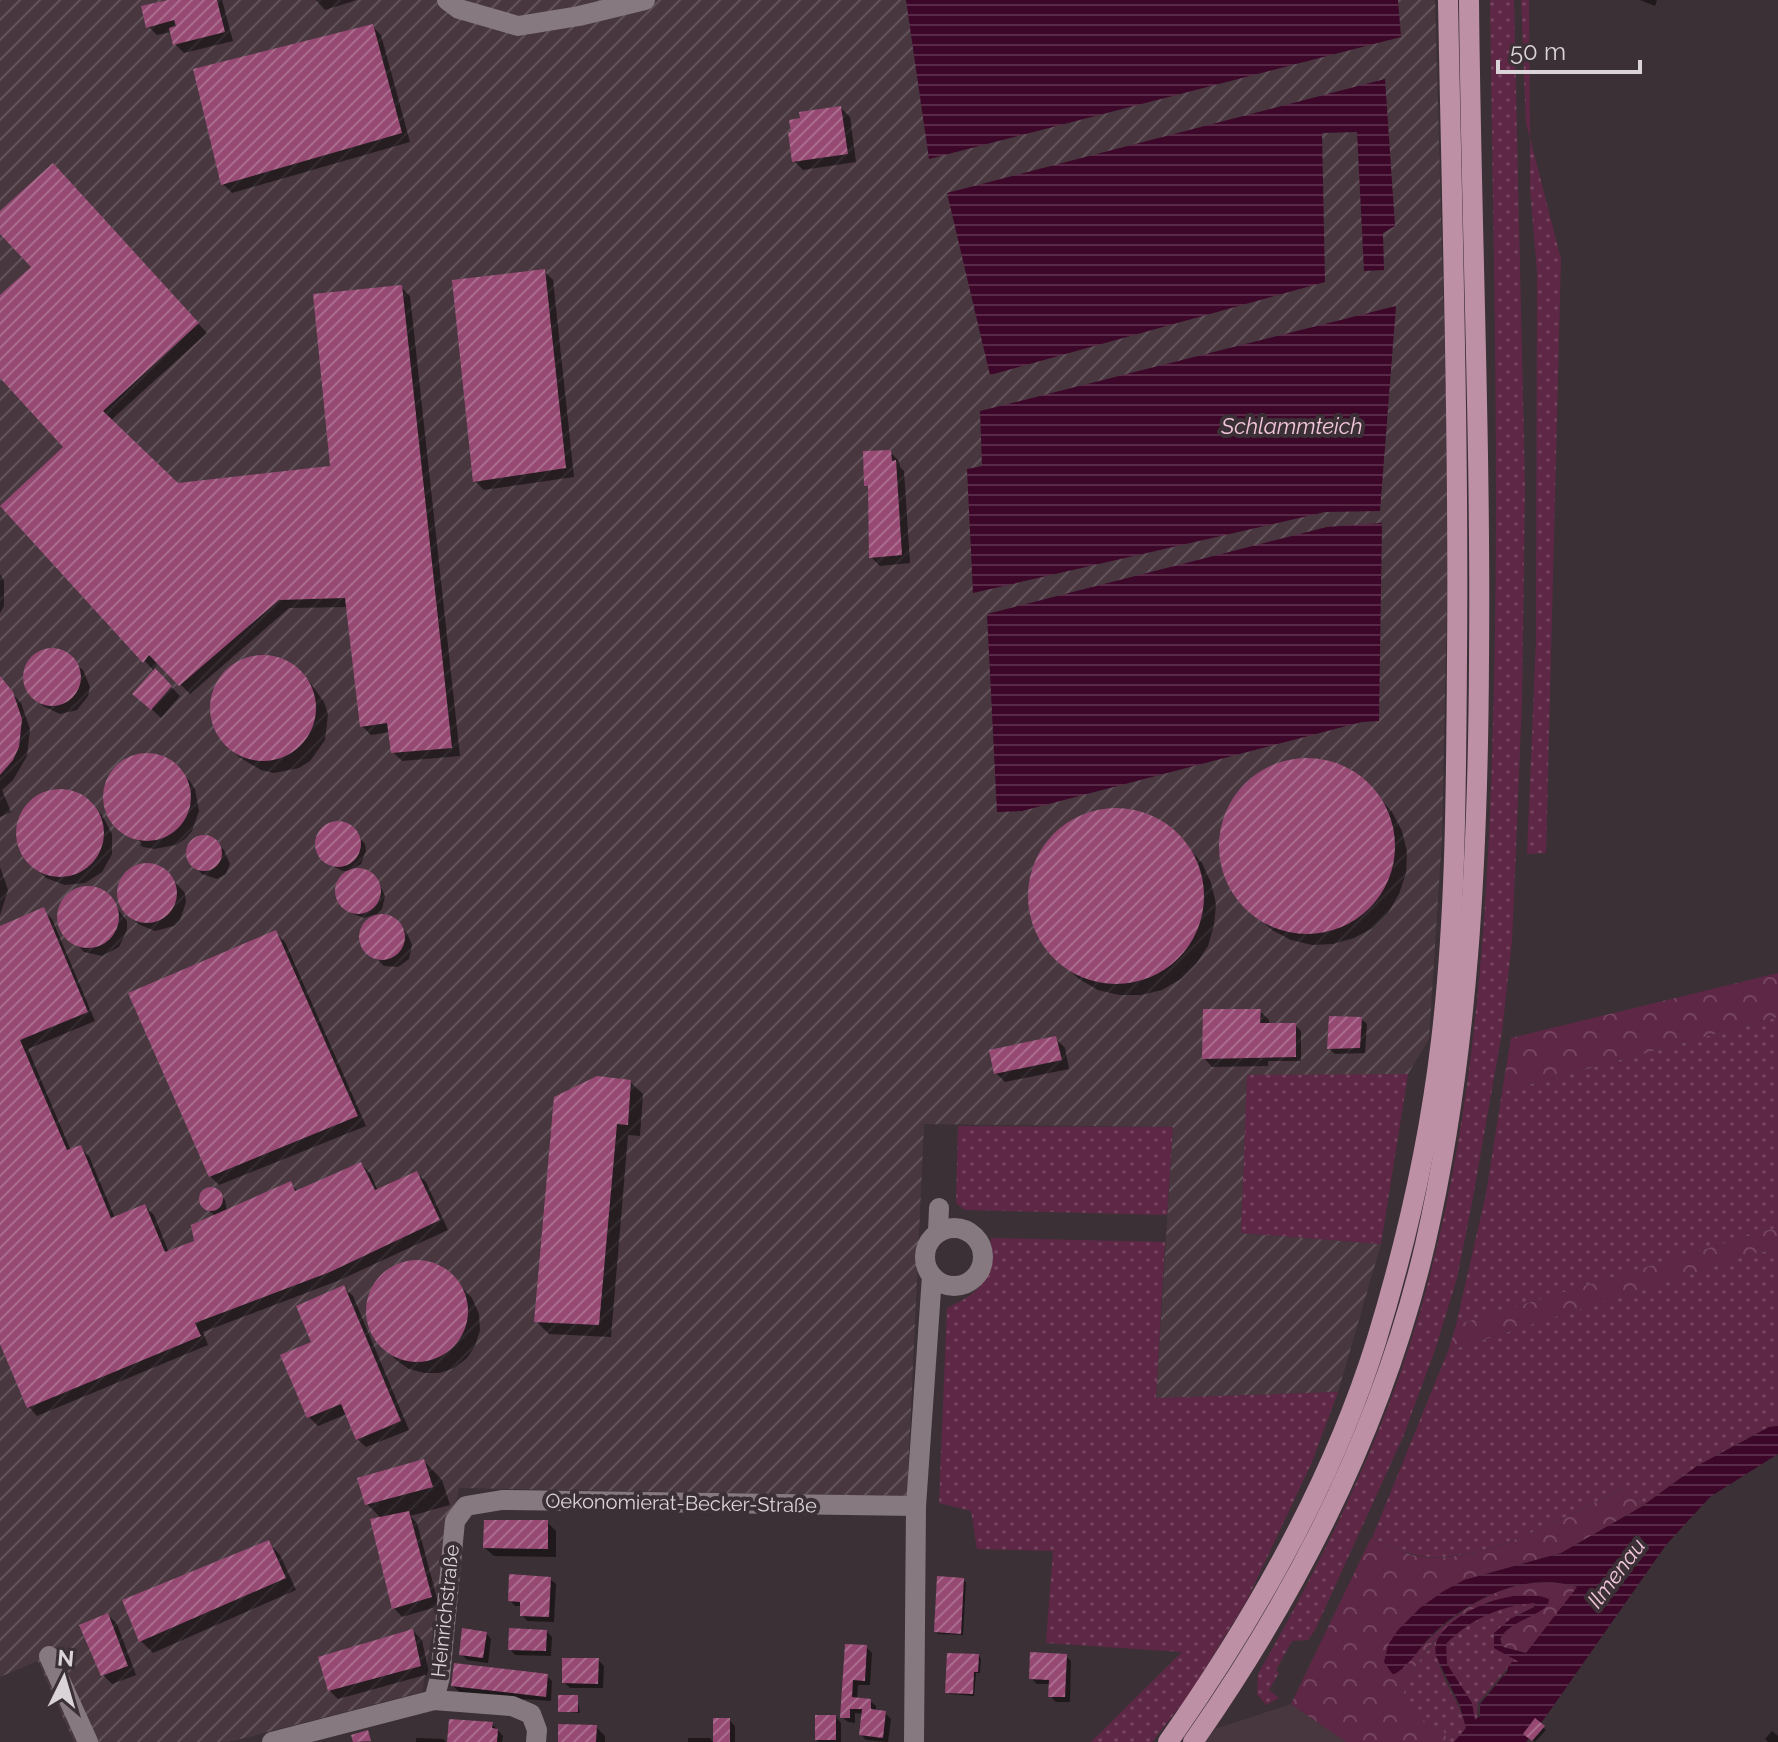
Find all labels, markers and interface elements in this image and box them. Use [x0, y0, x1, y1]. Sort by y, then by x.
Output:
scale bar [1498, 24, 1640, 74]
text: 50 m [1510, 37, 1566, 66]
water label: Schlammteich [1220, 413, 1363, 439]
street label: Oekonomierat-Becker-Straße [545, 1489, 817, 1517]
water label: Ilmenau [1581, 1533, 1651, 1613]
street label: Heinrichstraße [426, 1543, 464, 1679]
north arrow [24, 1638, 104, 1718]
text: N [56, 1644, 75, 1672]

